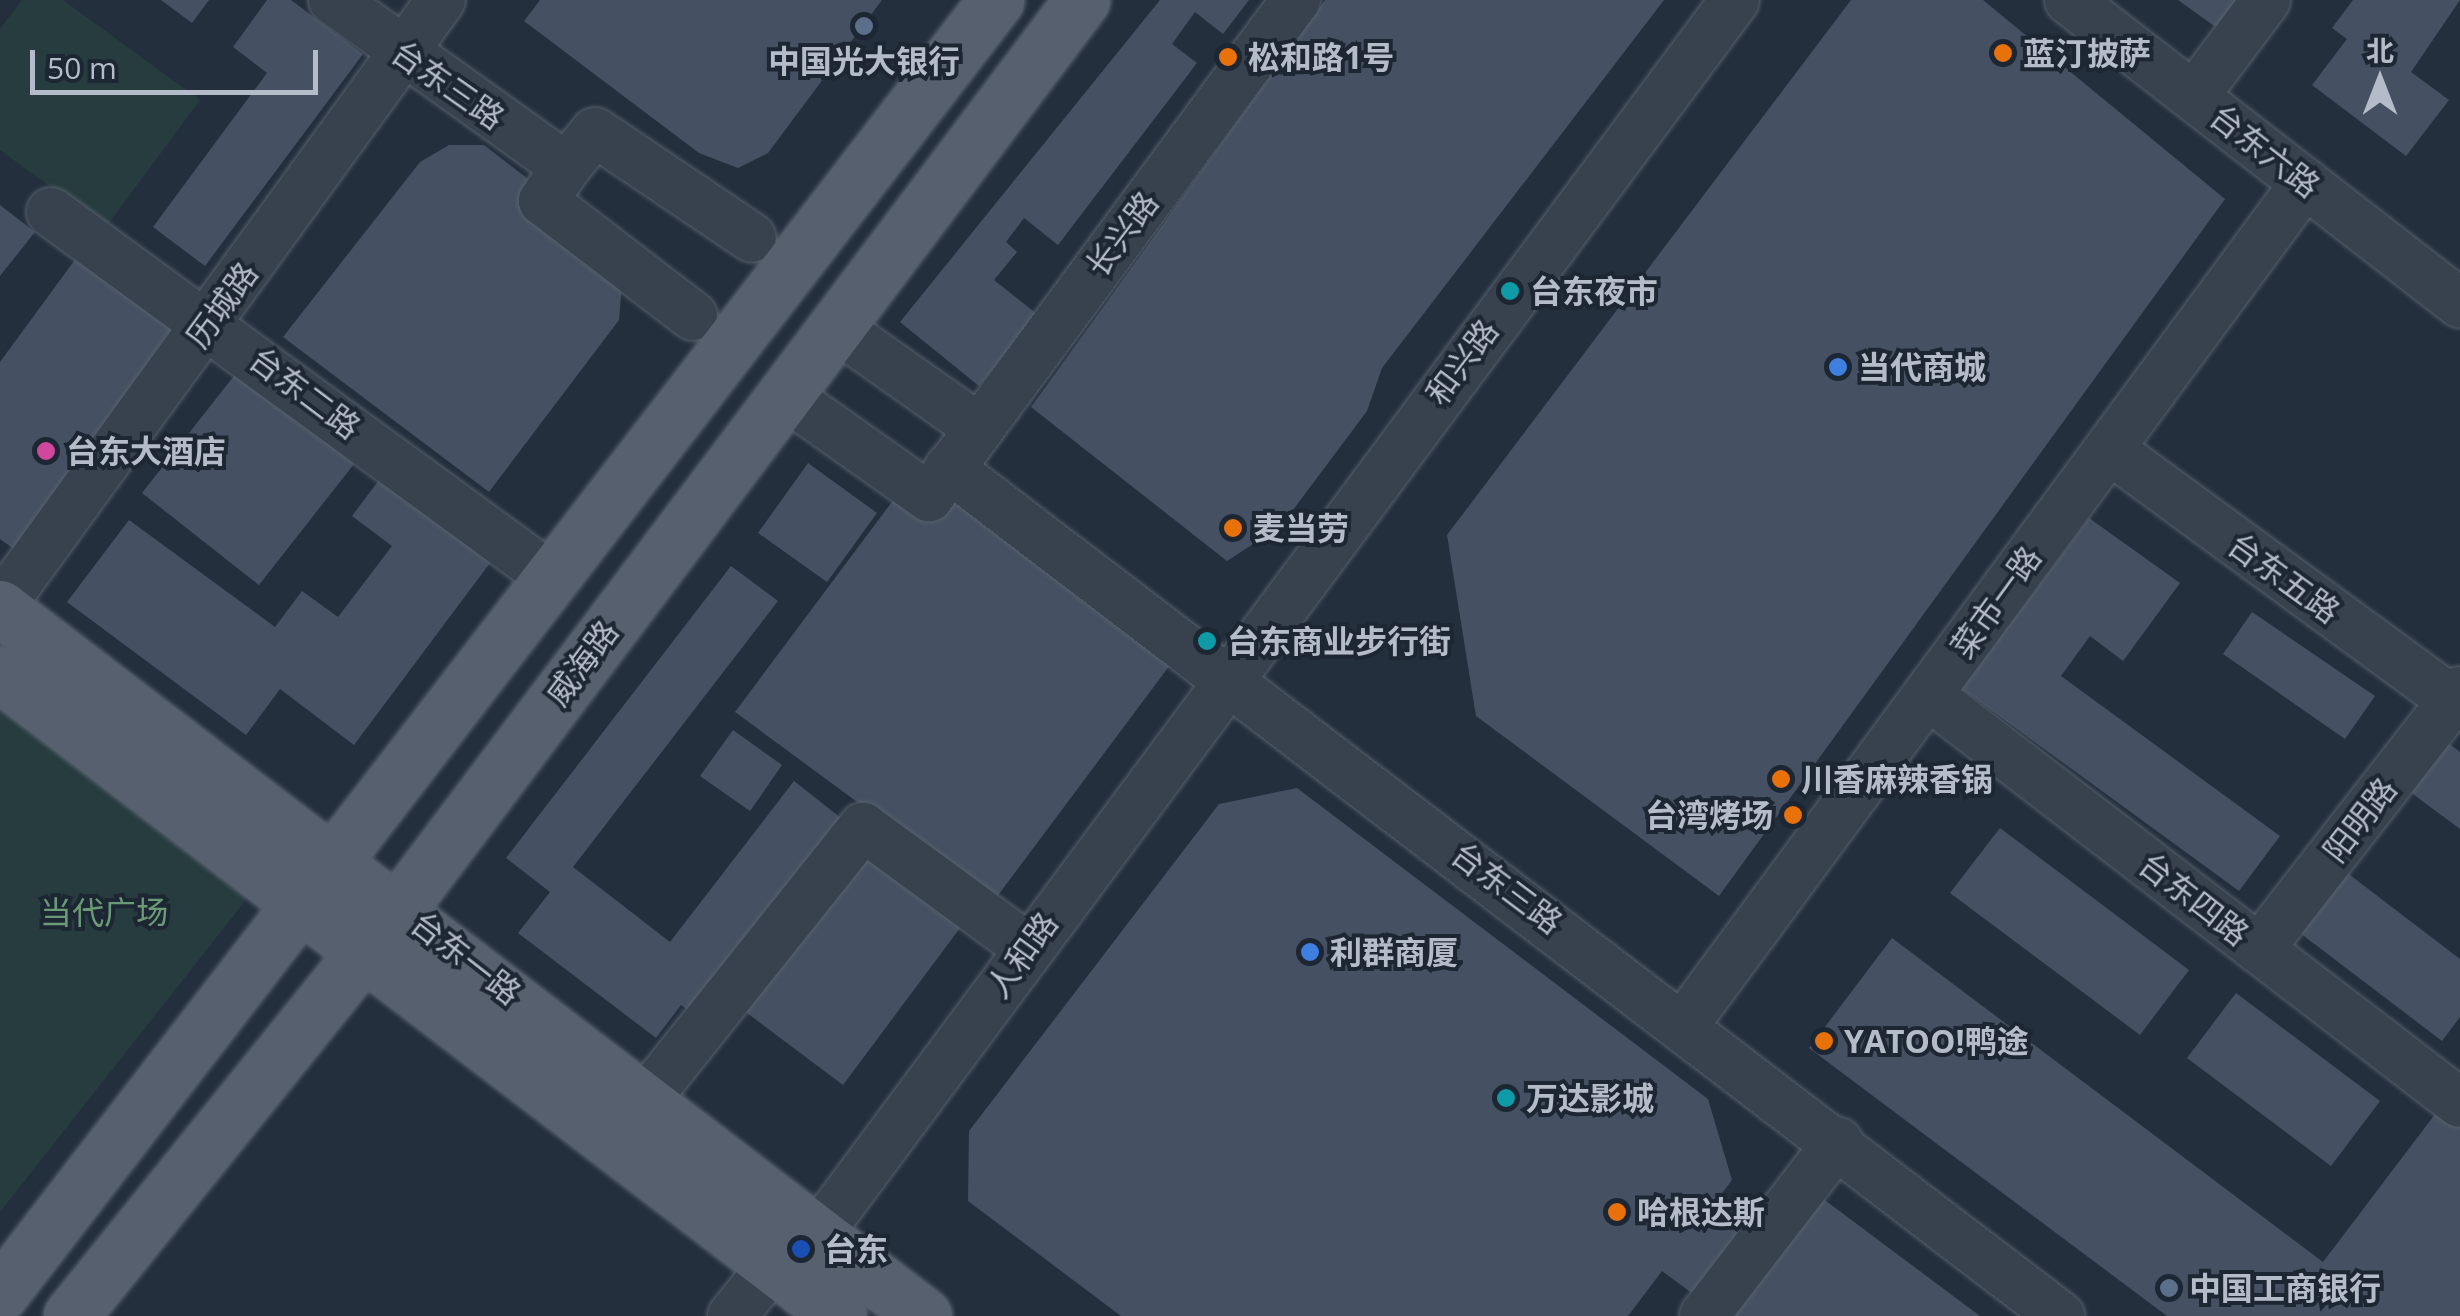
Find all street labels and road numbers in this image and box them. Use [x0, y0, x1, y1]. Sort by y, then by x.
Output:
street label: 台东三路 [385, 33, 511, 137]
street label: 台东六路 [2203, 96, 2327, 206]
street label: 长兴路 [1078, 184, 1166, 284]
street label: 历城路 [178, 255, 266, 355]
street label: 和兴路 [1418, 312, 1506, 412]
street label: 台东二路 [242, 339, 368, 447]
street label: 台东五路 [2221, 525, 2347, 631]
street label: 菜市一路 [1943, 539, 2049, 665]
street label: 威海路 [538, 613, 626, 713]
street label: 阳明路 [2315, 770, 2405, 870]
street label: 台东三路 [1444, 834, 1570, 942]
street label: 台东四路 [2132, 844, 2256, 954]
street label: 台东一路 [404, 903, 528, 1013]
street label: 人和路 [978, 905, 1066, 1005]

